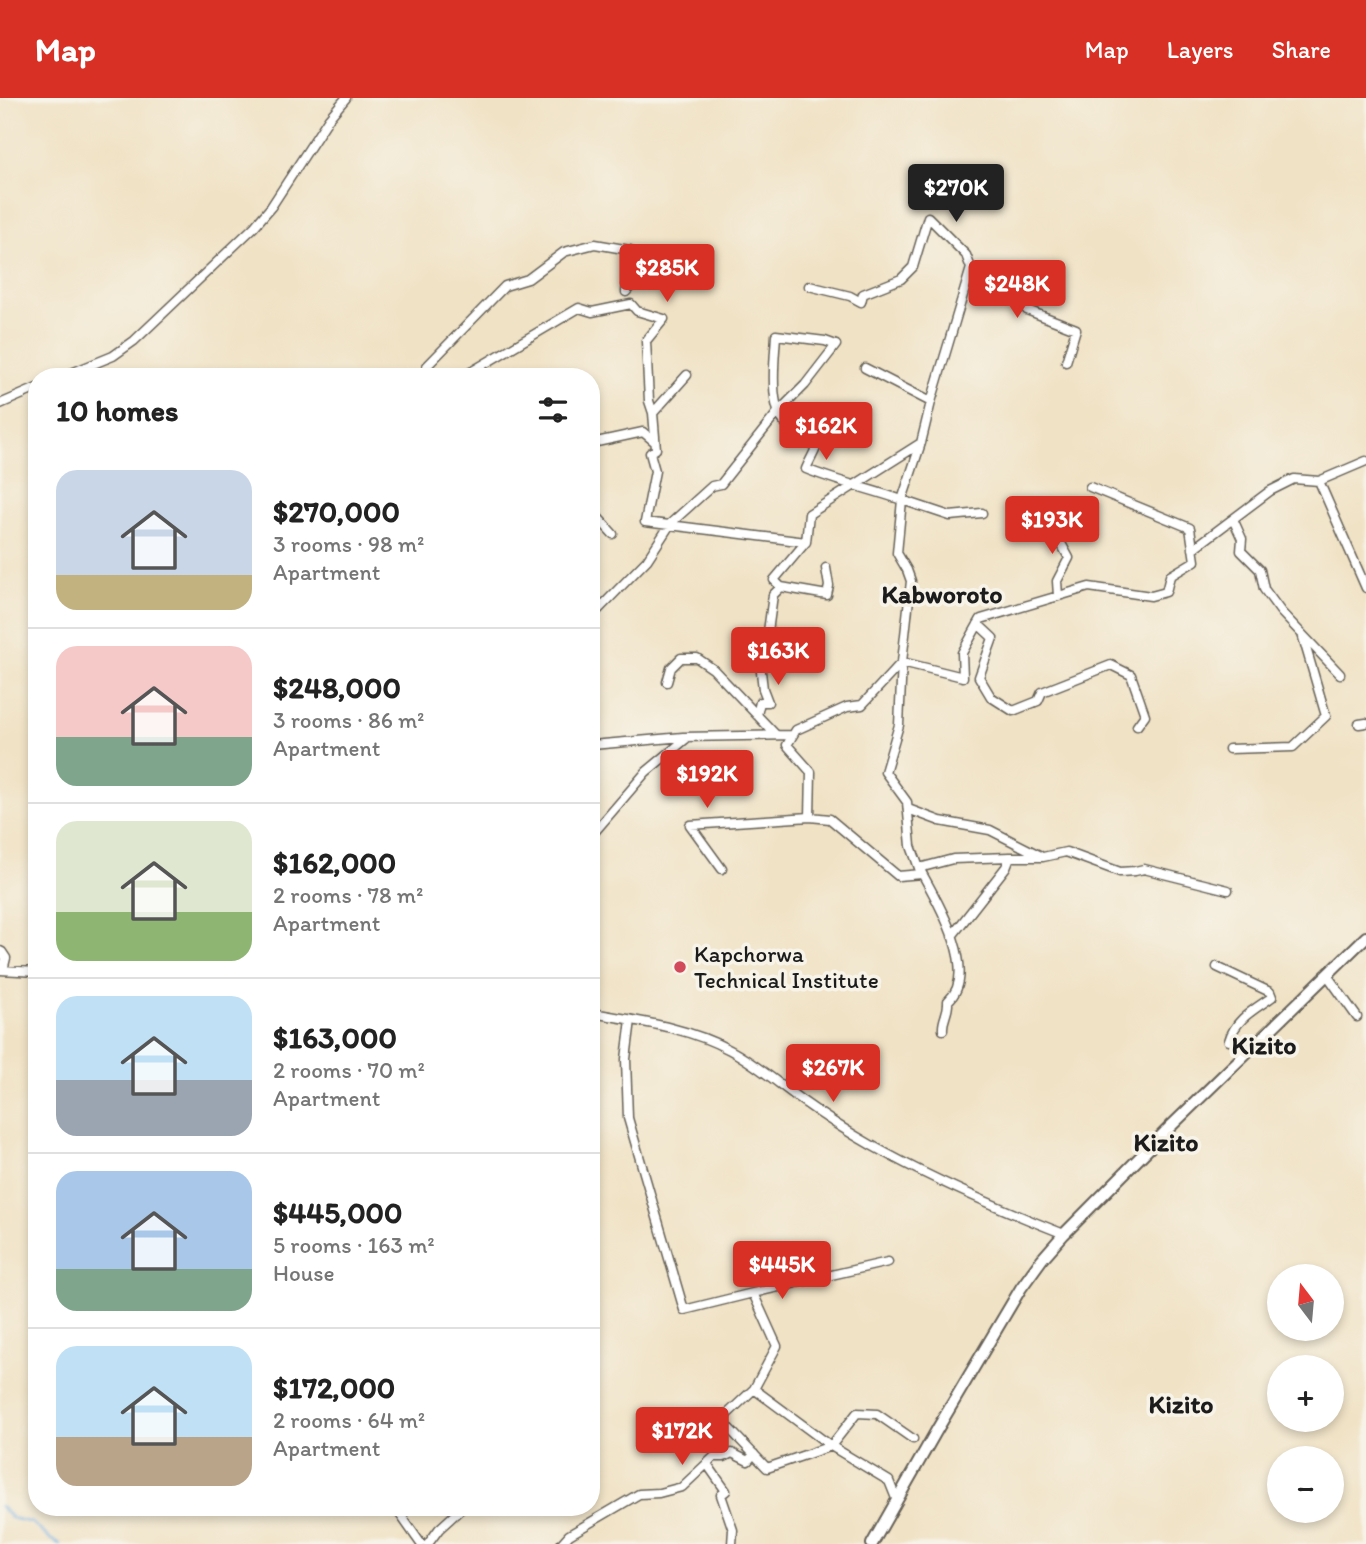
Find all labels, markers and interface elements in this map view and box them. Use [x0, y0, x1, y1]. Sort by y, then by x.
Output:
text: Map [35, 30, 96, 69]
text: Map [1085, 35, 1129, 64]
text: Layers [1167, 35, 1234, 64]
text: Share [1272, 35, 1331, 64]
pin: $270K [907, 164, 1005, 224]
text: $270K [924, 173, 988, 201]
pin: $285K [618, 244, 716, 304]
text: $285K [635, 253, 699, 281]
pin: $248K [968, 260, 1066, 320]
text: $248K [985, 269, 1049, 297]
icon: filters [534, 391, 572, 429]
text: 10 homes [56, 392, 179, 429]
pin: $162K [777, 402, 875, 462]
text: $162K [795, 411, 857, 439]
text: $270,000 [273, 493, 400, 530]
pin: $193K [1003, 496, 1101, 556]
icon: home [112, 498, 196, 582]
text: $193K [1021, 505, 1083, 533]
text: 3 rooms · 98 m² [273, 530, 424, 558]
text: Apartment [273, 558, 380, 586]
district label: Kabworoto [881, 578, 1003, 610]
pin: $163K [729, 628, 827, 687]
text: $163K [747, 636, 809, 664]
text: $248,000 [273, 669, 401, 706]
icon: home [112, 674, 196, 758]
text: 3 rooms · 86 m² [273, 706, 425, 734]
text: Apartment [273, 734, 380, 762]
pin: $192K [658, 750, 756, 810]
text: $192K [676, 759, 738, 787]
text: $162,000 [273, 844, 396, 881]
icon: home [112, 849, 196, 933]
text: 2 rooms · 78 m² [273, 881, 423, 909]
text: Apartment [273, 909, 380, 937]
place label: Kapchorwa Technical Institute [694, 940, 879, 994]
marker: Kapchorwa Technical Institute [672, 959, 688, 975]
text: $163,000 [273, 1019, 397, 1056]
icon: home [112, 1024, 196, 1108]
district label: Kizito [1232, 1029, 1296, 1061]
pin: $267K [784, 1044, 882, 1104]
text: $267K [802, 1053, 864, 1081]
text: 2 rooms · 70 m² [273, 1056, 425, 1084]
text: Apartment [273, 1084, 380, 1112]
district label: Kizito [1134, 1126, 1198, 1158]
text: $445,000 [273, 1194, 403, 1231]
icon: home [112, 1199, 196, 1283]
text: 5 rooms · 163 m² [273, 1231, 435, 1259]
pin: $445K [733, 1242, 831, 1301]
text: $445K [749, 1250, 815, 1278]
text: House [273, 1259, 335, 1287]
north arrow [1267, 1264, 1344, 1340]
map controls [1267, 1264, 1344, 1523]
button: + [1267, 1355, 1344, 1432]
text: $172,000 [273, 1369, 395, 1406]
icon: home [112, 1374, 196, 1458]
district label: Kizito [1149, 1388, 1213, 1420]
text: 2 rooms · 64 m² [273, 1406, 425, 1434]
pin: $172K [633, 1408, 731, 1467]
text: $172K [652, 1416, 712, 1444]
text: Apartment [273, 1434, 380, 1462]
button: − [1267, 1446, 1344, 1523]

